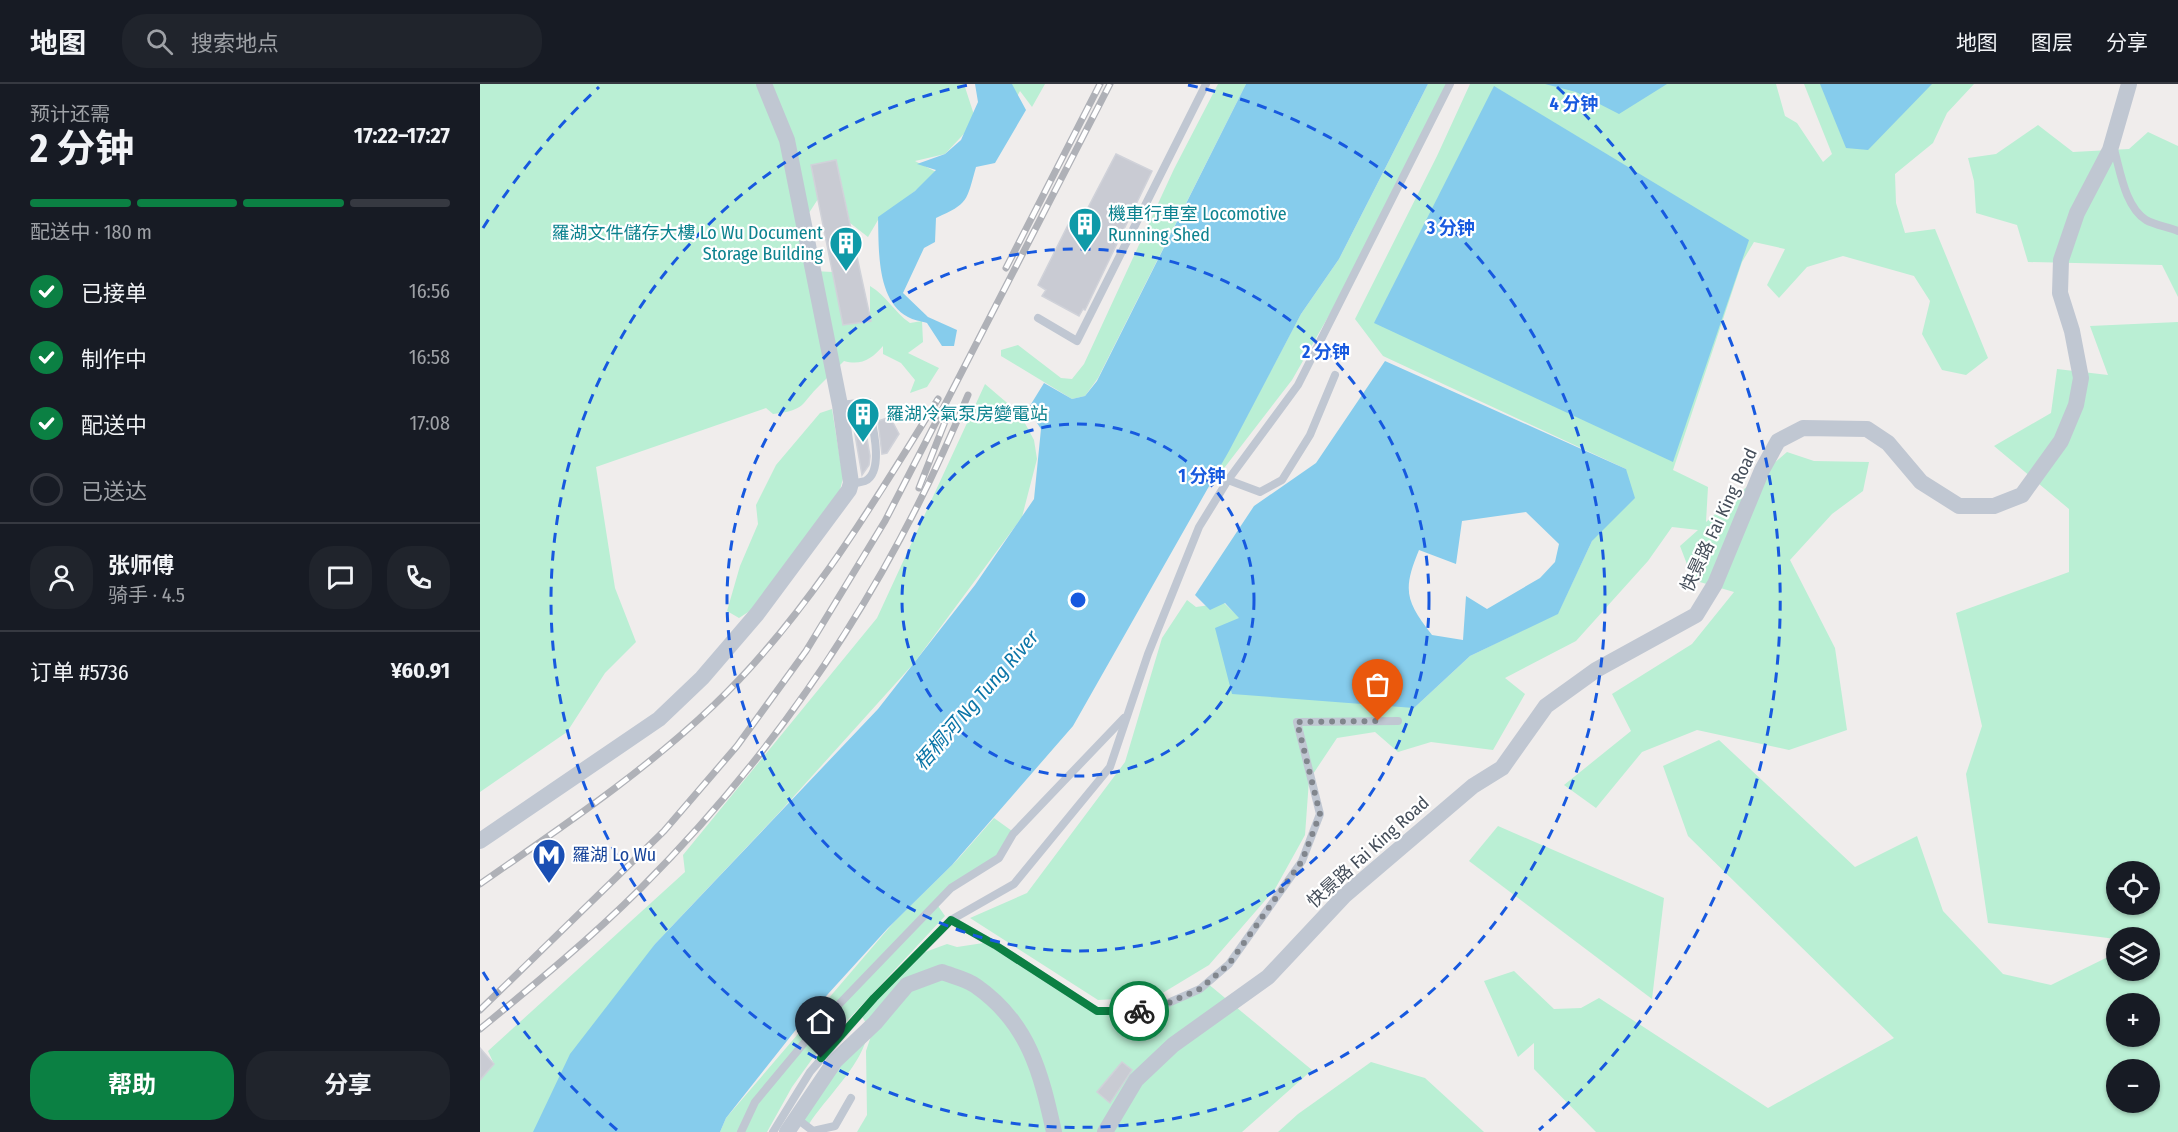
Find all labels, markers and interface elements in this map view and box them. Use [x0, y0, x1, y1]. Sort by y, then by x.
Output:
search box [122, 14, 542, 68]
icon: search [143, 25, 176, 58]
text: 地图 [30, 27, 86, 60]
text: 搜索地点 [191, 30, 279, 57]
text: 地图 [1956, 30, 1998, 56]
text: 图层 [2031, 30, 2073, 56]
text: 分享 [2106, 30, 2148, 56]
text: 4 分钟 [1550, 93, 1599, 115]
text: 预计还需 [30, 102, 110, 126]
text: 17:22–17:27 [354, 122, 450, 149]
text: 2 分钟 [30, 126, 134, 172]
place label: 機車行車室 Locomotive Running Shed [1108, 203, 1287, 246]
building icon: 機車行車室 Locomotive Running Shed [1067, 206, 1103, 253]
text: 3 分钟 [1426, 217, 1475, 239]
text: 配送中 · 180 m [30, 220, 152, 244]
place label: 羅湖文件儲存大樓 Lo Wu Document Storage Building [552, 222, 824, 265]
building icon: 羅湖文件儲存大樓 Lo Wu Document Storage Building [828, 225, 864, 272]
icon: check [30, 275, 63, 308]
text: 16:56 [409, 279, 450, 303]
text: 已接单 [81, 280, 147, 307]
icon: check [30, 341, 63, 374]
text: 2 分钟 [1301, 341, 1350, 363]
text: 16:58 [409, 345, 450, 369]
text: 制作中 [81, 346, 147, 373]
building icon: 羅湖冷氣泵房變電站 [845, 396, 881, 443]
place label: 羅湖冷氣泵房變電站 [886, 403, 1048, 425]
icon: check [30, 407, 63, 440]
text: 17:08 [409, 411, 450, 435]
text: 配送中 [81, 412, 147, 439]
street label: 快景路 Fai King Road [1676, 445, 1762, 595]
text: 1 分钟 [1178, 465, 1226, 487]
text: 已送达 [81, 478, 147, 505]
button: person [30, 546, 93, 609]
button: chat [309, 546, 372, 609]
button: phone [387, 546, 450, 609]
text: 张师傅 [108, 552, 174, 579]
text: 骑手 · 4.5 [108, 583, 185, 607]
centre of rings [1068, 590, 1088, 610]
water label: 梧桐河 Ng Tung River [909, 624, 1044, 775]
text: ¥60.91 [391, 657, 450, 684]
text: 订单 #5736 [30, 659, 129, 686]
pin [1352, 659, 1403, 721]
icon: bag [1361, 668, 1394, 701]
street label: 快景路 Fai King Road [1303, 792, 1433, 912]
metro station icon: 羅湖 Lo Wu [531, 837, 567, 884]
place label: 羅湖 Lo Wu [572, 844, 656, 866]
map controls [2106, 861, 2160, 1113]
button: locate [2106, 861, 2160, 915]
button: layers [2106, 927, 2160, 981]
courier [1109, 981, 1169, 1041]
button: + [2106, 993, 2160, 1047]
icon: bike [1123, 995, 1156, 1028]
pin [795, 996, 846, 1058]
icon: home [804, 1005, 837, 1038]
button: 帮助 [30, 1051, 234, 1120]
button: 分享 [246, 1051, 450, 1120]
button: − [2106, 1059, 2160, 1113]

